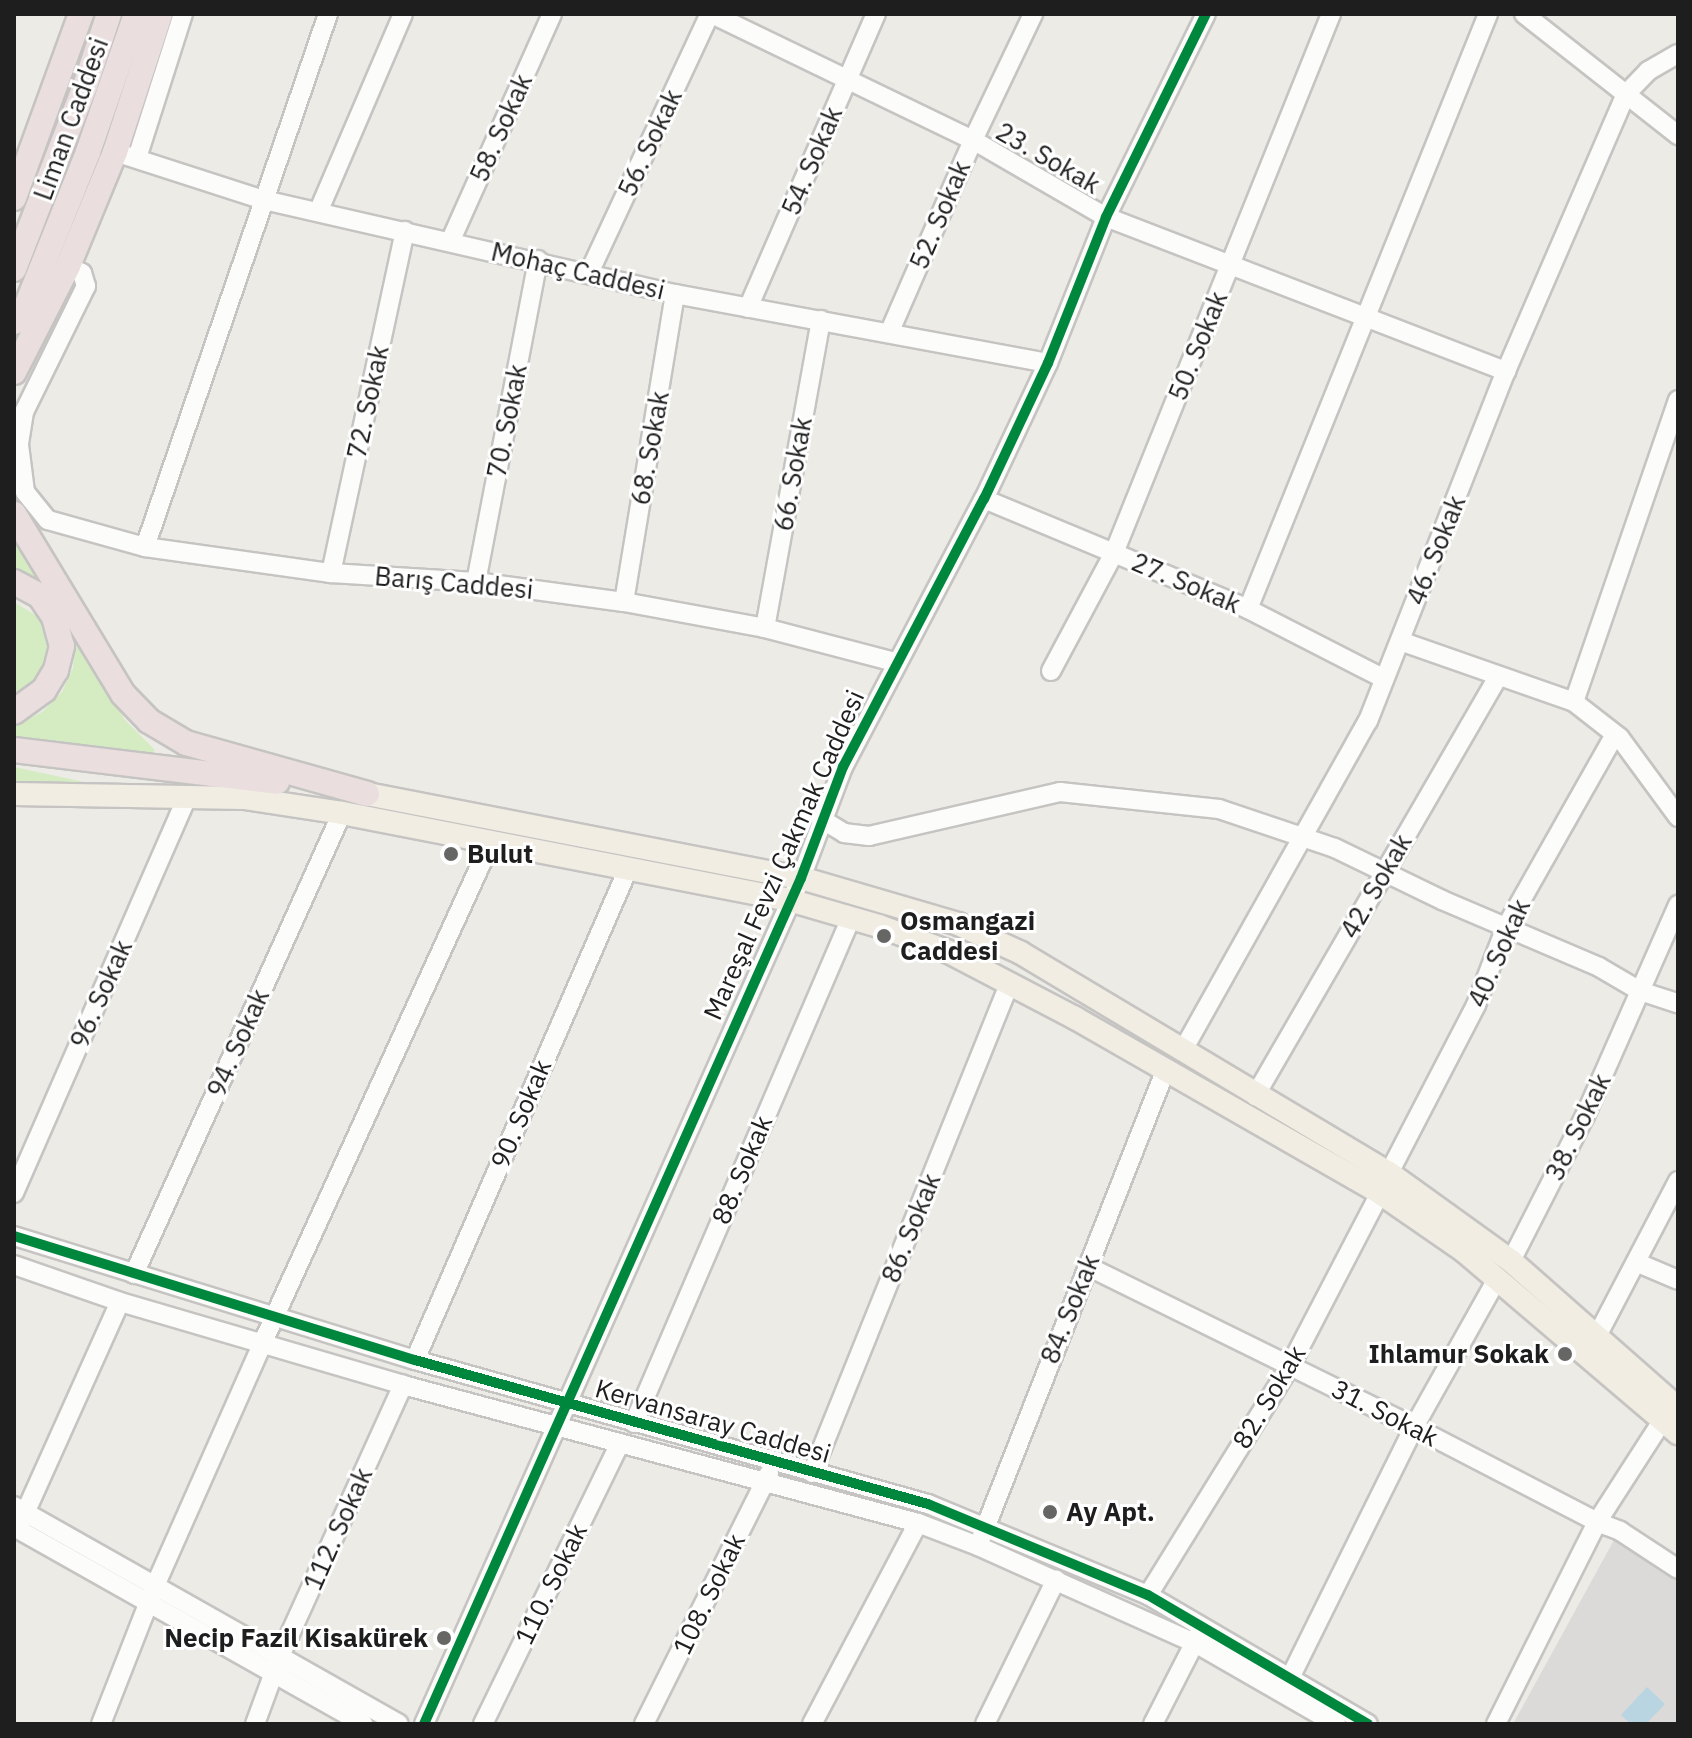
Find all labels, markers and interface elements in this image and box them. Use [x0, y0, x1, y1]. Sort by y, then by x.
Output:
street label: Liman Caddesi [27, 33, 115, 205]
street label: 58. Sokak [463, 69, 539, 187]
street label: 56. Sokak [612, 84, 688, 202]
street label: 54. Sokak [775, 102, 849, 220]
street label: 23. Sokak [990, 116, 1106, 200]
street label: 52. Sokak [903, 156, 977, 274]
street label: Mohaç Caddesi [488, 236, 668, 306]
street label: 50. Sokak [1162, 287, 1234, 405]
street label: 72. Sokak [341, 342, 395, 462]
street label: 70. Sokak [481, 361, 533, 481]
street label: 68. Sokak [625, 389, 675, 507]
street label: 66. Sokak [768, 415, 818, 533]
street label: 46. Sokak [1400, 491, 1472, 609]
street label: 27. Sokak [1127, 546, 1245, 620]
street label: Barış Caddesi [373, 561, 535, 605]
street label: Mareşal Fevzi Çakmak Caddesi [697, 685, 871, 1025]
street label: 42. Sokak [1334, 828, 1418, 944]
place label: Bulut [467, 838, 533, 870]
marker: Bulut [442, 845, 460, 863]
street label: 40. Sokak [1461, 894, 1537, 1012]
place label: Osmangazi Caddesi [900, 905, 1035, 966]
marker: Osmangazi Caddesi [875, 927, 893, 945]
street label: 96. Sokak [63, 935, 139, 1053]
street label: 94. Sokak [200, 984, 276, 1102]
street label: 90. Sokak [484, 1055, 558, 1173]
street label: 38. Sokak [1539, 1068, 1617, 1186]
street label: 88. Sokak [705, 1111, 779, 1229]
street label: 86. Sokak [875, 1169, 947, 1287]
street label: 84. Sokak [1034, 1250, 1106, 1368]
place label: Ihlamur Sokak [1369, 1338, 1549, 1370]
street label: 82. Sokak [1226, 1340, 1312, 1454]
marker: Ihlamur Sokak [1556, 1345, 1574, 1363]
street label: Kervansaray Caddesi [592, 1372, 834, 1470]
street label: 31. Sokak [1327, 1373, 1443, 1453]
street label: 112. Sokak [297, 1463, 379, 1595]
place label: Ay Apt. [1066, 1496, 1155, 1528]
marker: Ay Apt. [1041, 1503, 1059, 1521]
street label: 110. Sokak [508, 1518, 594, 1650]
street label: 108. Sokak [666, 1528, 752, 1660]
place label: Necip Fazil Kisakürek [164, 1622, 428, 1654]
marker: Necip Fazil Kisakürek [435, 1629, 453, 1647]

